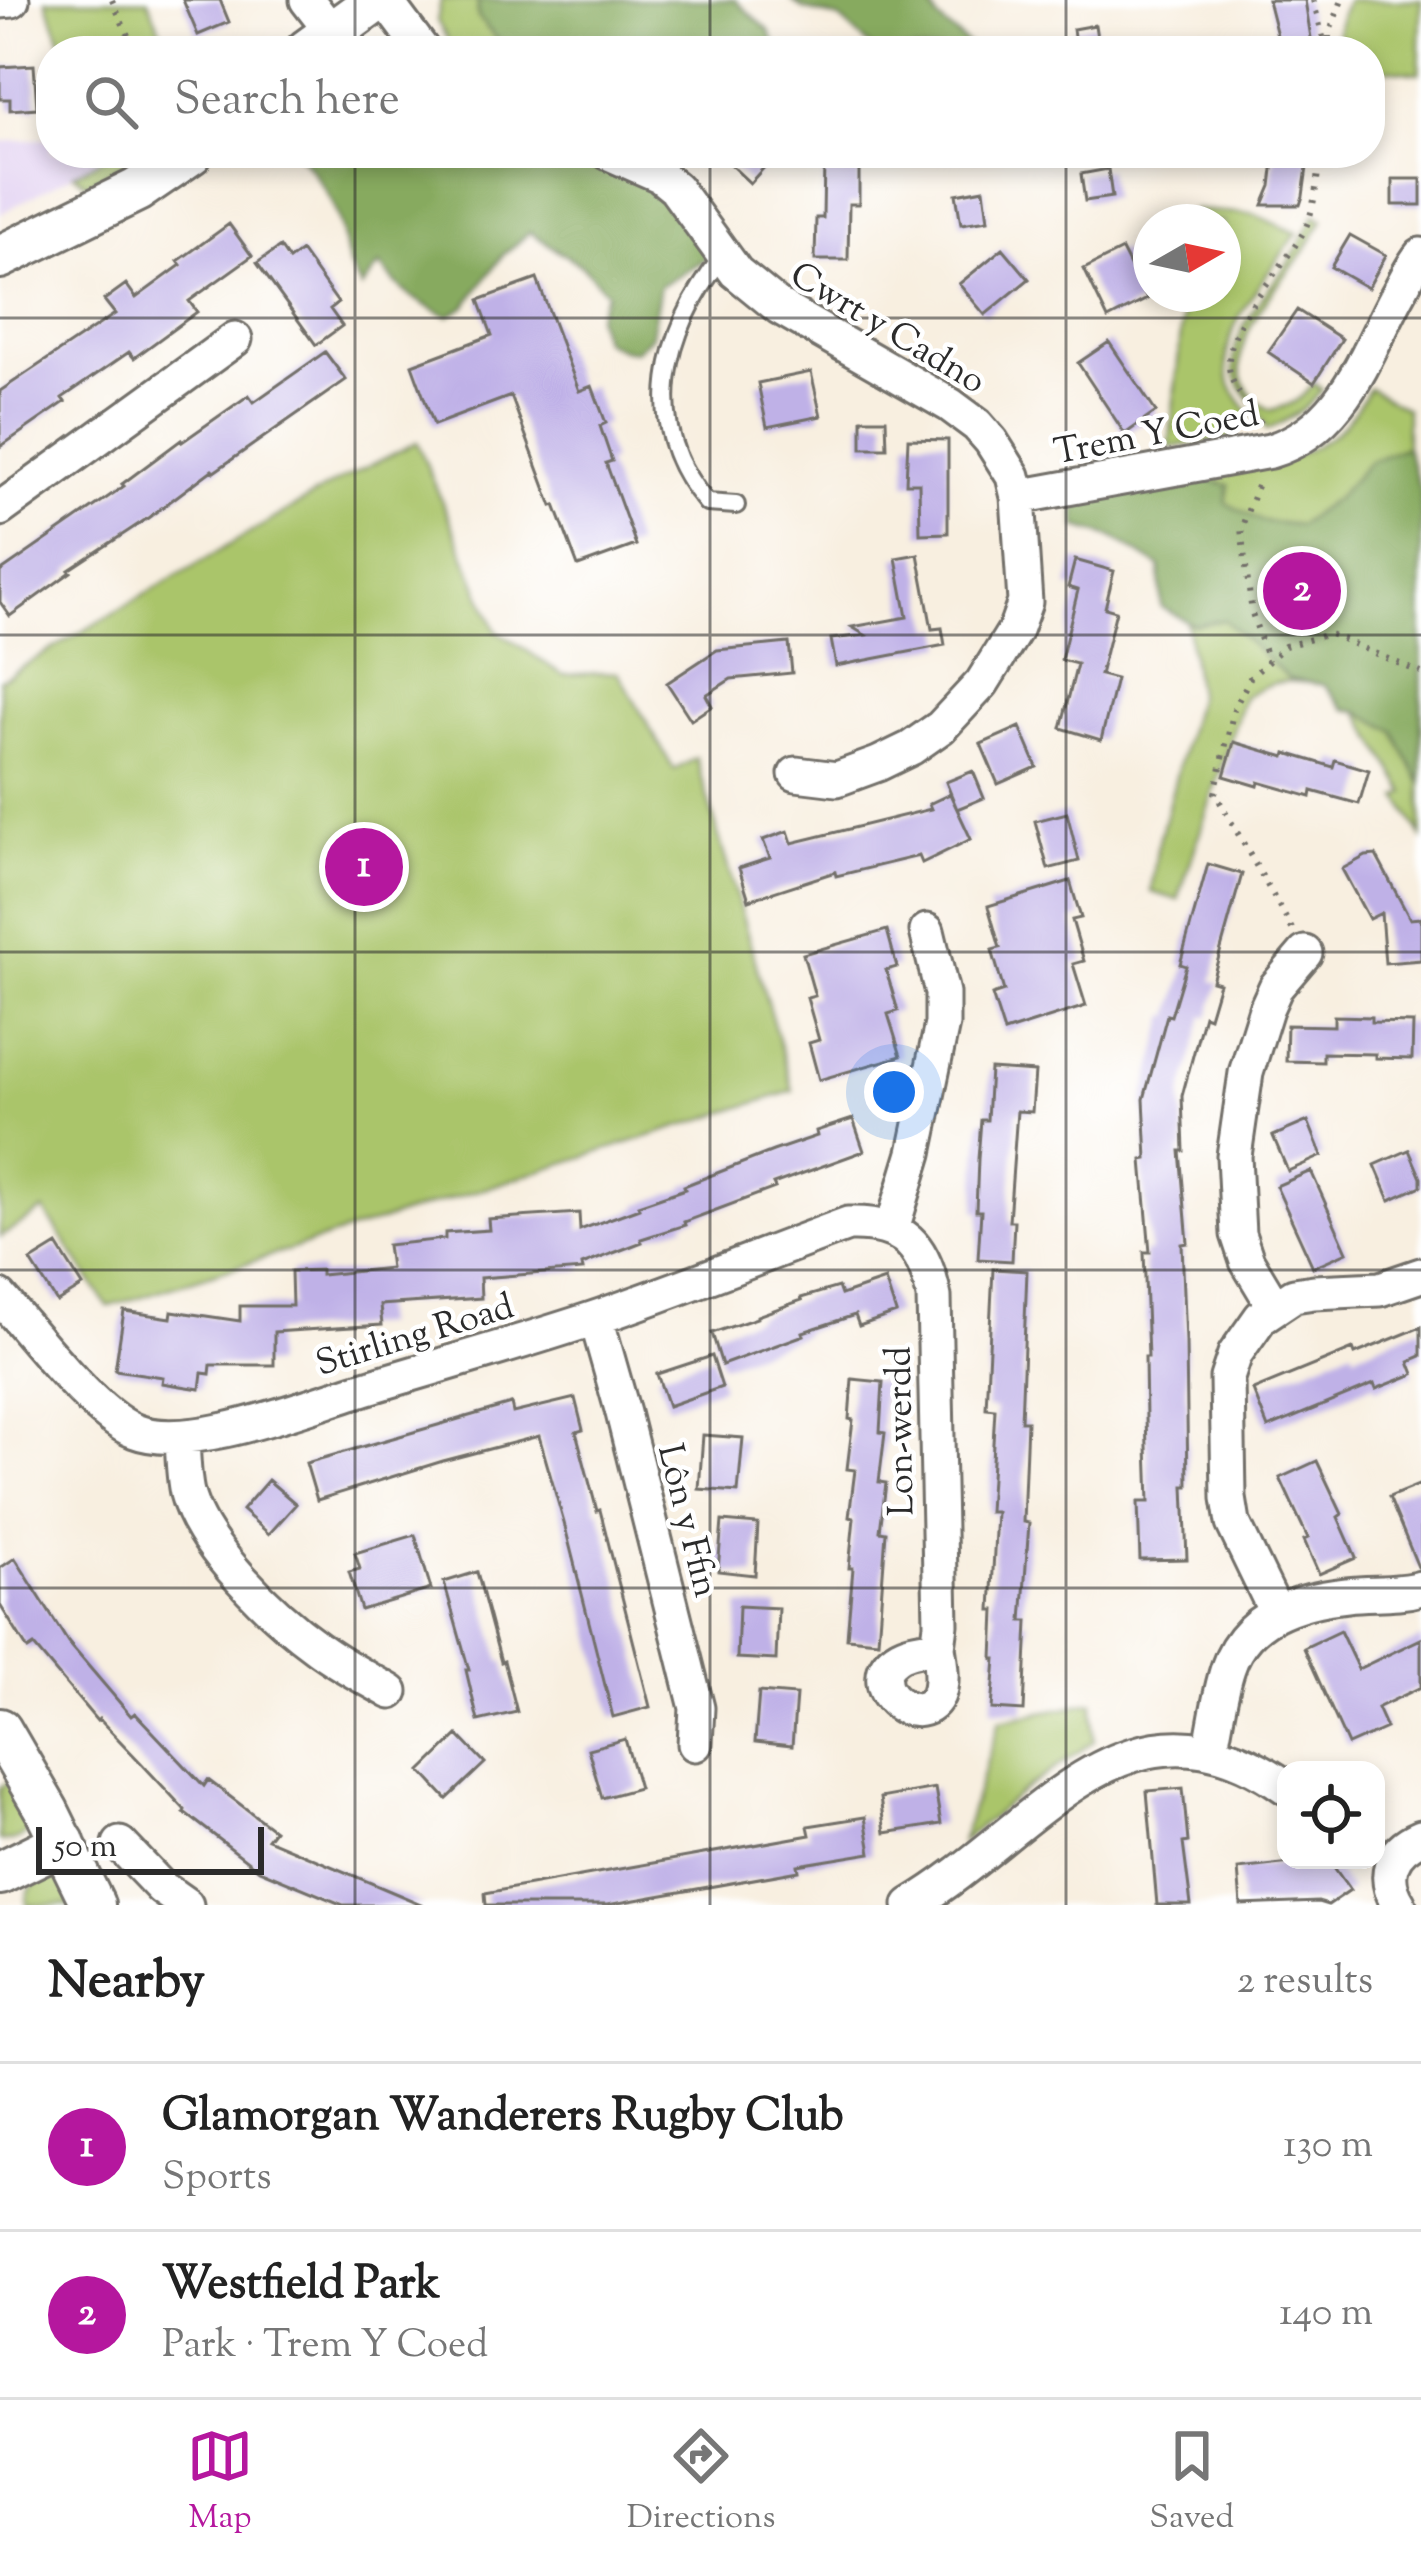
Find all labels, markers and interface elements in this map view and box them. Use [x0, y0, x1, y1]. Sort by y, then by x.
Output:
search box [36, 36, 1385, 168]
icon: search [78, 69, 144, 135]
text: Search here [174, 70, 400, 135]
north arrow [1133, 204, 1241, 312]
street label: Cwrt y Cadno [779, 250, 995, 408]
street label: Trem Y Coed [1050, 390, 1264, 480]
pin: 2 [1263, 546, 1341, 636]
pin: 1 [325, 822, 403, 912]
your location [864, 1062, 924, 1122]
street label: Stirling Road [310, 1282, 521, 1392]
street label: Lon-werdd [875, 1345, 929, 1516]
street label: Lôn y Ffin [642, 1439, 730, 1603]
map controls [1277, 1761, 1385, 1869]
button: locate [1277, 1761, 1385, 1869]
scale bar [36, 1821, 264, 1874]
text: 50 m [54, 1824, 117, 1872]
text: Nearby [48, 1947, 205, 2020]
text: 2 results [1237, 1955, 1373, 2011]
text: Glamorgan Wanderers Rugby Club [162, 2086, 844, 2151]
text: 1 [80, 2119, 94, 2175]
text: 130 m [1283, 2119, 1373, 2175]
text: Sports [162, 2151, 272, 2207]
text: Westfield Park [162, 2254, 440, 2319]
text: 2 [78, 2287, 96, 2343]
text: 140 m [1279, 2287, 1373, 2343]
text: Park · Trem Y Coed [162, 2319, 488, 2375]
tab: Map [187, 2423, 253, 2543]
tab: Directions [627, 2423, 776, 2543]
tab: Saved [1149, 2423, 1234, 2543]

